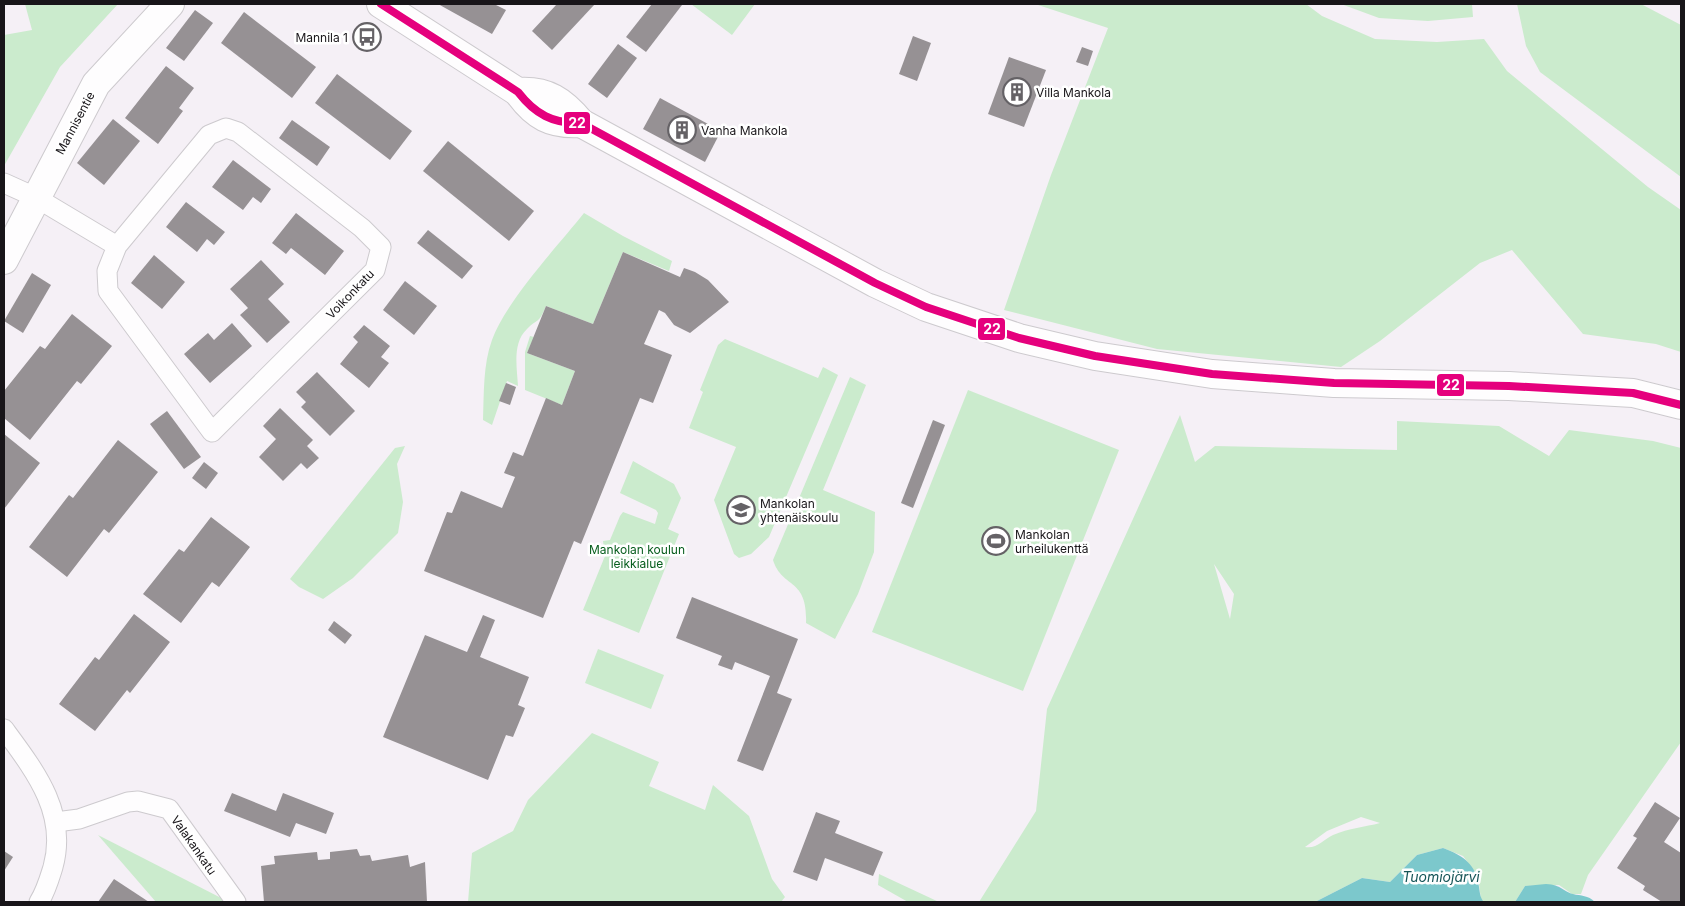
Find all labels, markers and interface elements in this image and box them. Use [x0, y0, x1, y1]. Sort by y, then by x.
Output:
bus stop icon: Mannila 1 [352, 22, 382, 52]
place label: Mannila 1 [295, 30, 348, 45]
building icon: Villa Mankola [1002, 77, 1032, 107]
place label: Villa Mankola [1036, 85, 1111, 100]
street label: Mannisentie [52, 89, 98, 157]
line badge: 22 [563, 111, 591, 135]
text: 22 [568, 114, 586, 131]
building icon: Vanha Mankola [667, 115, 697, 145]
place label: Vanha Mankola [701, 123, 788, 138]
street label: Voikonkatu [323, 266, 377, 322]
line badge: 22 [977, 317, 1006, 341]
text: 22 [983, 320, 1001, 337]
line badge: 22 [1436, 373, 1465, 397]
text: 22 [1442, 376, 1460, 393]
school or university icon: Mankolan yhtenäiskoulu [726, 495, 756, 525]
place label: Mankolan yhtenäiskoulu [760, 496, 838, 525]
sports icon: Mankolan urheilukenttä [981, 526, 1011, 556]
place label: Mankolan urheilukenttä [1015, 527, 1089, 556]
park label: Mankolan koulun leikkialue [589, 542, 685, 571]
street label: Valakankatu [168, 813, 220, 877]
water label: Tuomiojärvi [1402, 868, 1480, 885]

